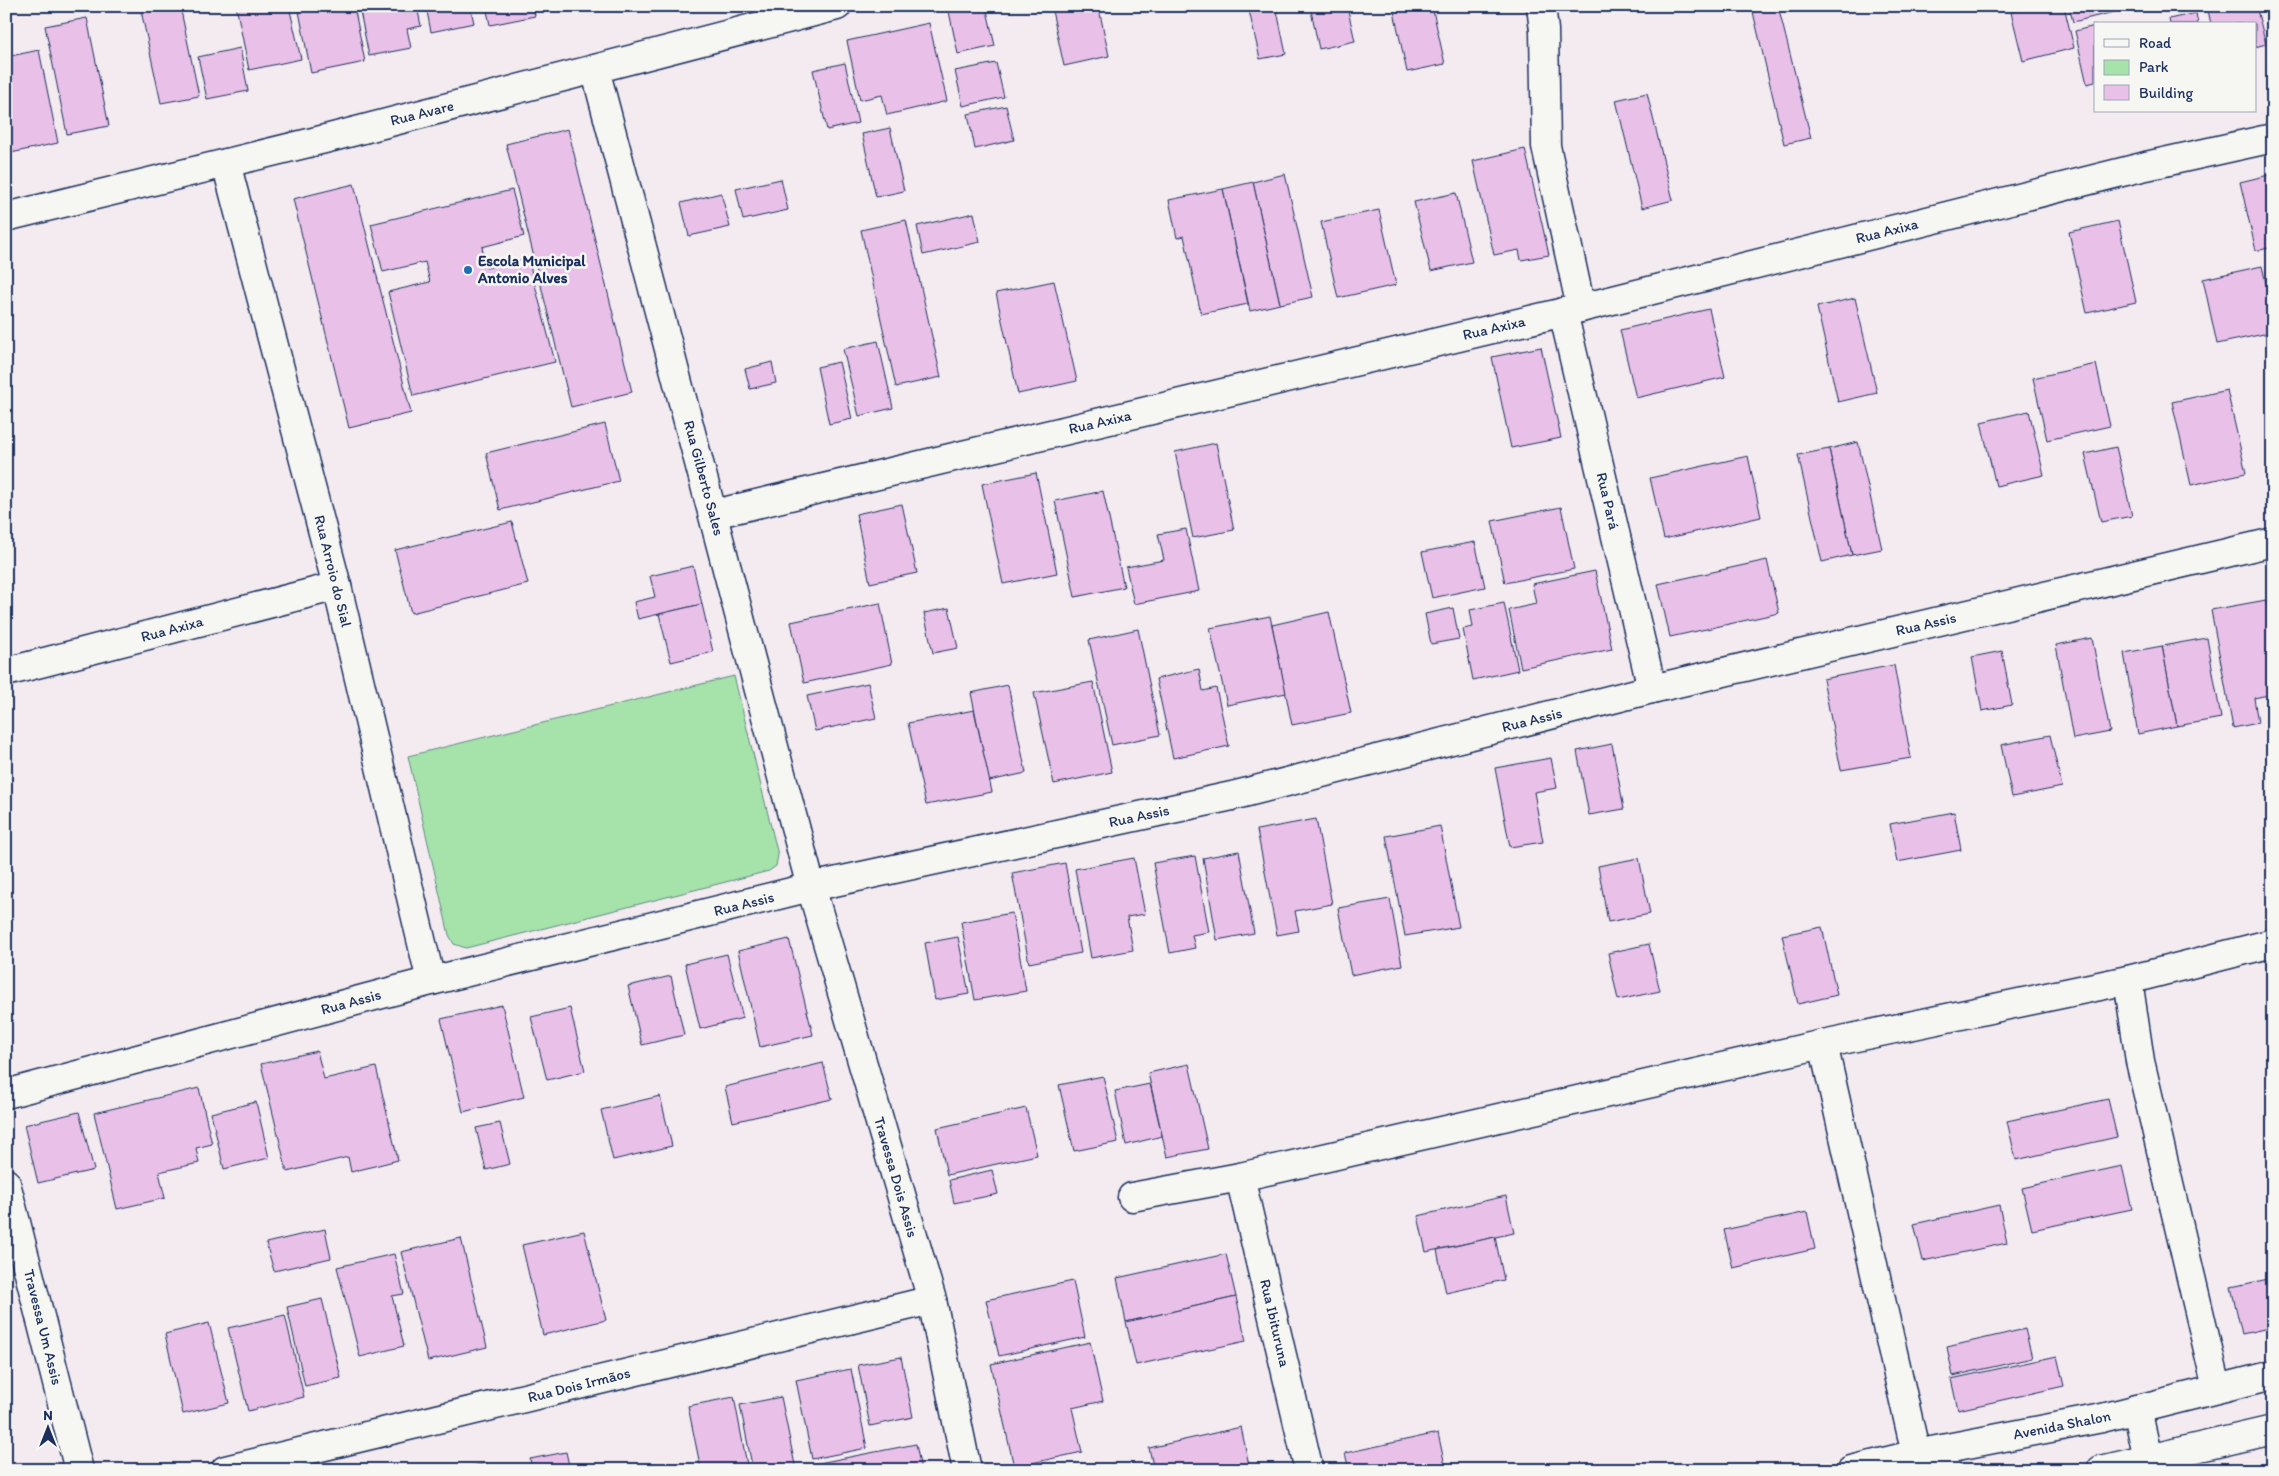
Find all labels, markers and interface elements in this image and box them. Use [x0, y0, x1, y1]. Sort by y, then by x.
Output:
legend [2094, 22, 2256, 112]
text: Road [2139, 34, 2172, 52]
text: Park [2139, 58, 2169, 76]
text: Building [2139, 84, 2193, 102]
street label: Rua Avare [388, 96, 456, 130]
street label: Rua Axixa [1854, 215, 1920, 247]
place label: Escola Municipal Antonio Alves [477, 252, 586, 287]
marker: Escola Municipal Antonio Alves [462, 264, 474, 276]
street label: Rua Axixa [1461, 312, 1527, 344]
street label: Rua Axixa [1067, 406, 1133, 438]
street label: Rua Gilberto Sales [680, 418, 728, 538]
street label: Rua Pará [1593, 471, 1623, 532]
street label: Rua Arroio do Sial [310, 513, 356, 630]
street label: Rua Assis [1894, 608, 1958, 640]
street label: Rua Axixa [139, 612, 205, 646]
street label: Rua Assis [1500, 704, 1564, 736]
street label: Rua Assis [1107, 801, 1171, 831]
street label: Rua Assis [712, 888, 776, 920]
street label: Rua Assis [319, 985, 383, 1019]
street label: Travessa Dois Assis [870, 1115, 922, 1240]
street label: Travessa Um Assis [20, 1267, 66, 1387]
street label: Rua Ibituruna [1256, 1277, 1294, 1369]
street label: Rua Dois Irmãos [526, 1363, 633, 1406]
north arrow [22, 1404, 72, 1454]
text: N [43, 1407, 53, 1424]
street label: Avenida Shalon [2012, 1407, 2113, 1443]

